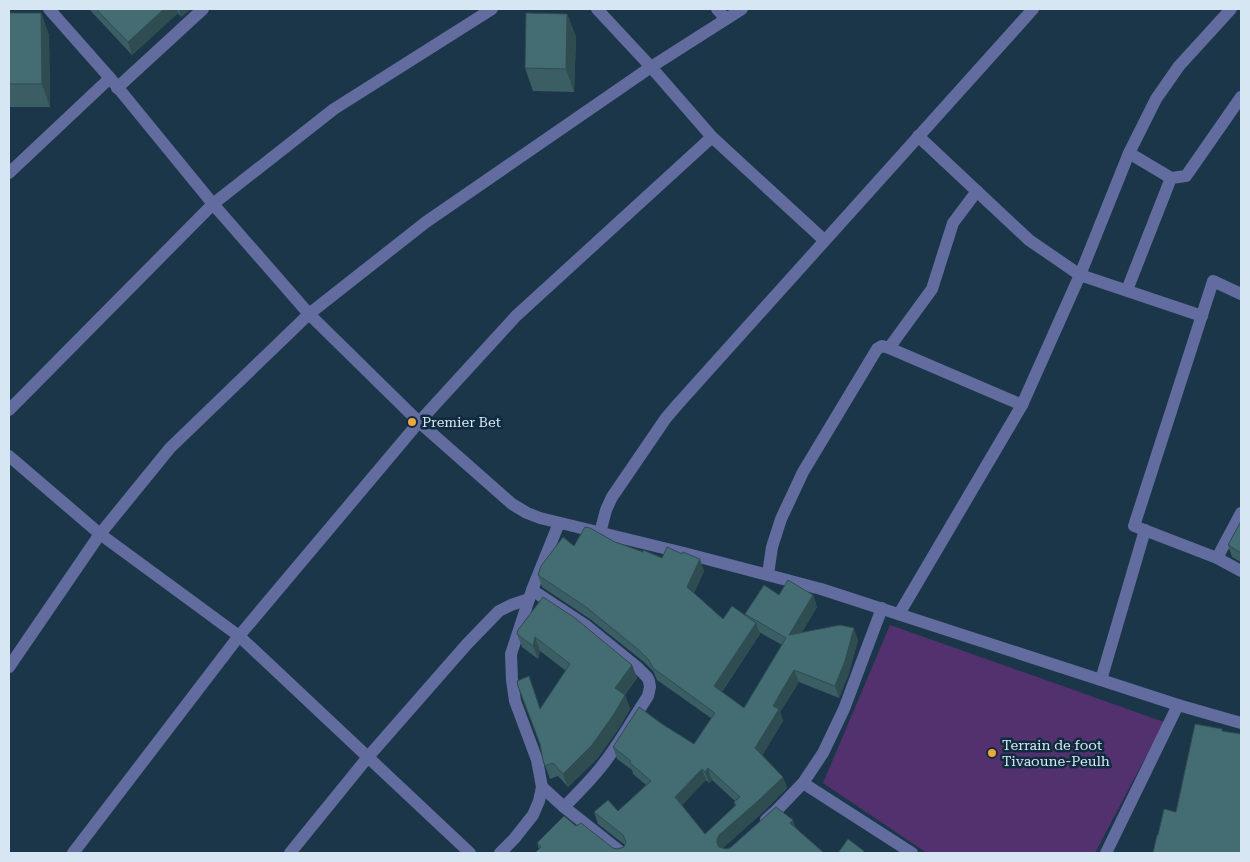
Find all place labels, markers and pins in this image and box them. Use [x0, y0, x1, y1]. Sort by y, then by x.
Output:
place label: Premier Bet [422, 414, 501, 430]
marker: Premier Bet [406, 416, 418, 428]
place label: Terrain de foot Tivaoune-Peulh [1002, 737, 1110, 769]
marker: Terrain de foot Tivaoune-Peulh [986, 747, 998, 759]

